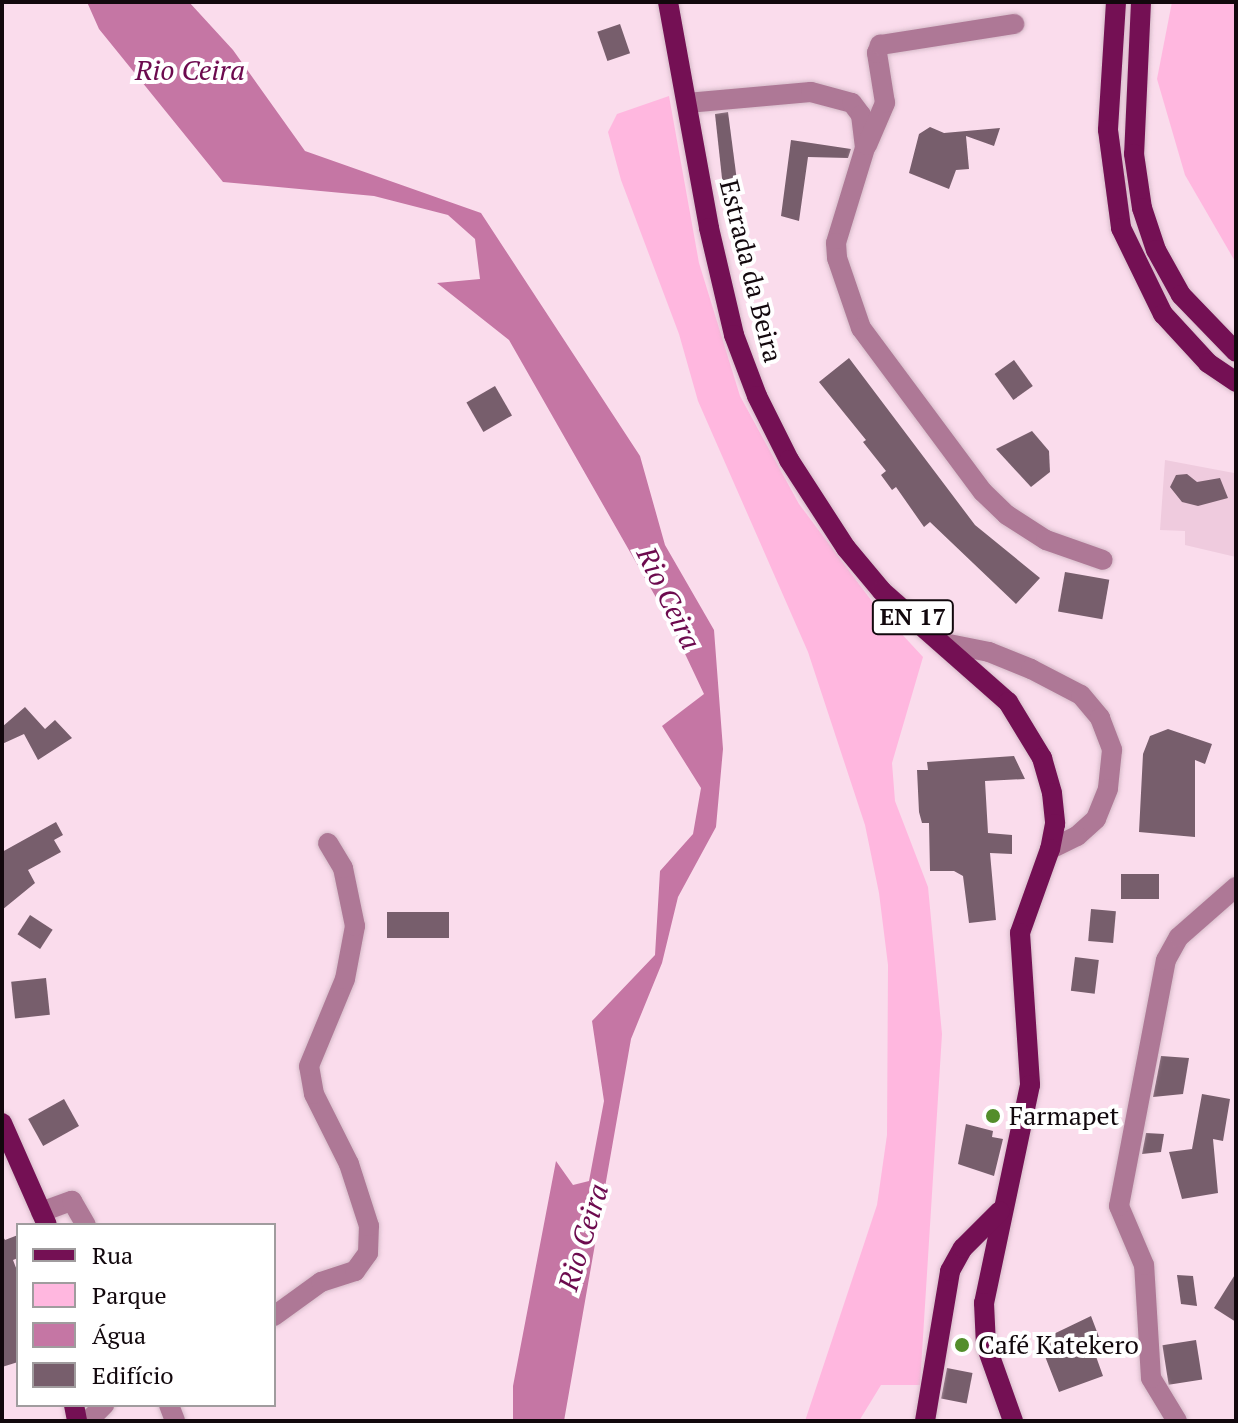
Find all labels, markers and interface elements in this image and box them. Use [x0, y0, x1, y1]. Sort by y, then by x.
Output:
water label: Rio Ceira [135, 53, 245, 87]
street label: Estrada da Beira [713, 177, 789, 365]
water label: Rio Ceira [630, 541, 708, 655]
road number: EN 17 [871, 597, 955, 637]
place label: Farmapet [1009, 1100, 1119, 1132]
marker: Farmapet [984, 1107, 1002, 1125]
water label: Rio Ceira [551, 1180, 615, 1294]
legend [16, 1223, 276, 1407]
text: Rua [92, 1239, 133, 1271]
text: Parque [92, 1279, 167, 1311]
text: Água [92, 1319, 146, 1351]
place label: Café Katekero [978, 1329, 1139, 1361]
marker: Café Katekero [953, 1336, 971, 1354]
text: Edifício [92, 1359, 174, 1391]

